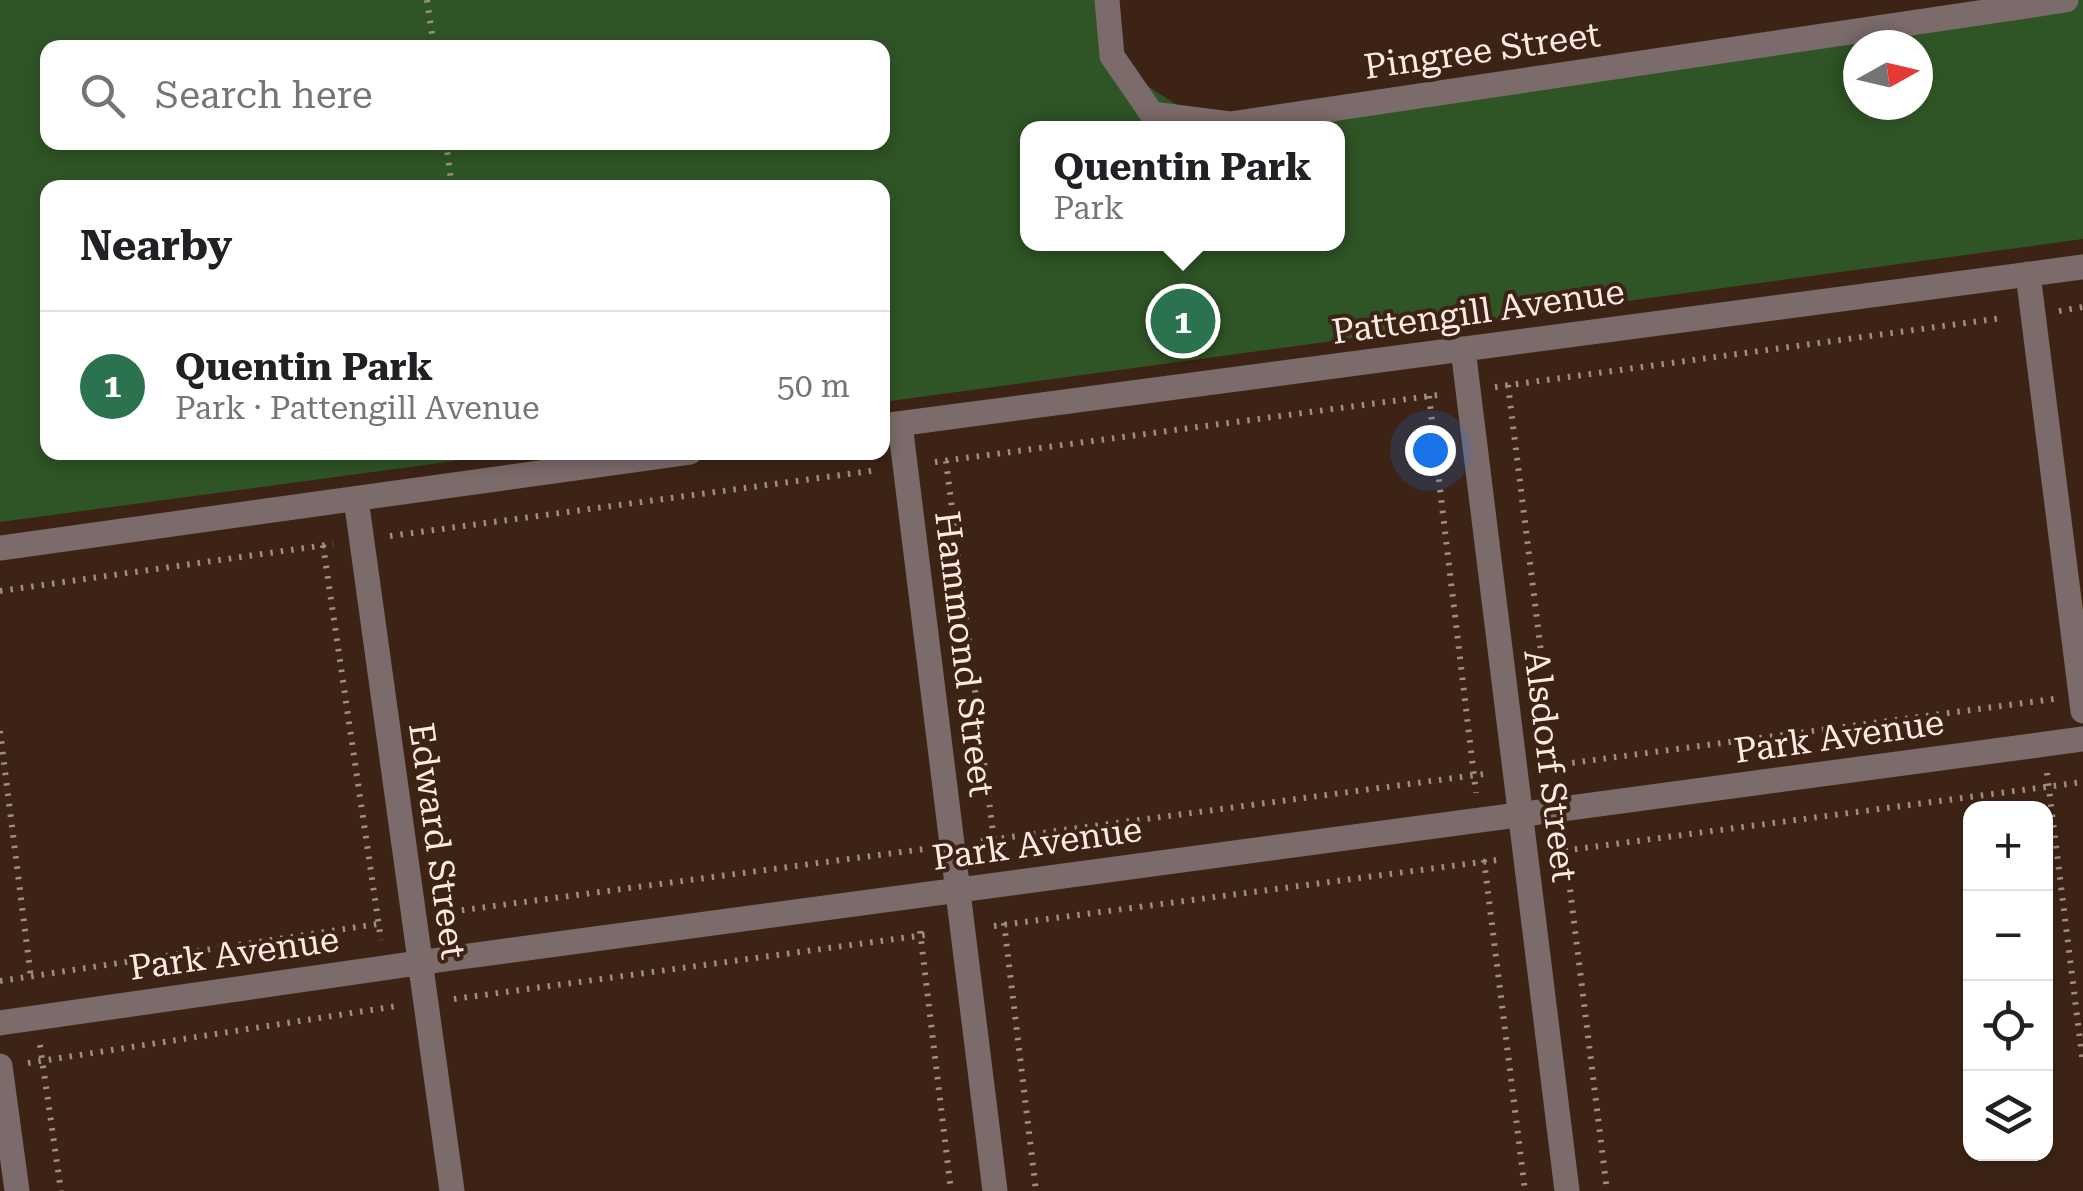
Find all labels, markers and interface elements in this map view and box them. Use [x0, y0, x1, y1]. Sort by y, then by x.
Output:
street label: Pingree Street [1361, 14, 1603, 88]
north arrow [1843, 30, 1933, 120]
search box [40, 40, 890, 150]
icon: search [75, 68, 130, 123]
text: Search here [155, 73, 373, 117]
popup [1020, 121, 1345, 251]
text: Quentin Park [1054, 145, 1311, 189]
text: Park [1054, 189, 1124, 227]
text: Nearby [80, 221, 232, 270]
street label: Pattengill Avenue [1329, 271, 1627, 353]
pin: 1 [1150, 284, 1216, 358]
text: Quentin Park [175, 345, 433, 389]
text: 1 [104, 367, 121, 405]
text: 50 m [777, 367, 850, 405]
text: Park · Pattengill Avenue [175, 389, 540, 427]
your location [1405, 425, 1456, 476]
street label: Hammond Street [926, 509, 1002, 799]
street label: Alsdorf Street [1515, 648, 1585, 884]
street label: Park Avenue [1731, 702, 1947, 772]
street label: Edward Street [400, 720, 474, 962]
map controls [1963, 801, 2053, 1161]
button: + [1963, 801, 2053, 891]
street label: Park Avenue [929, 809, 1145, 879]
button: − [1963, 891, 2053, 981]
street label: Park Avenue [126, 919, 342, 989]
button: locate [1963, 981, 2053, 1071]
button: layers [1963, 1071, 2053, 1161]

